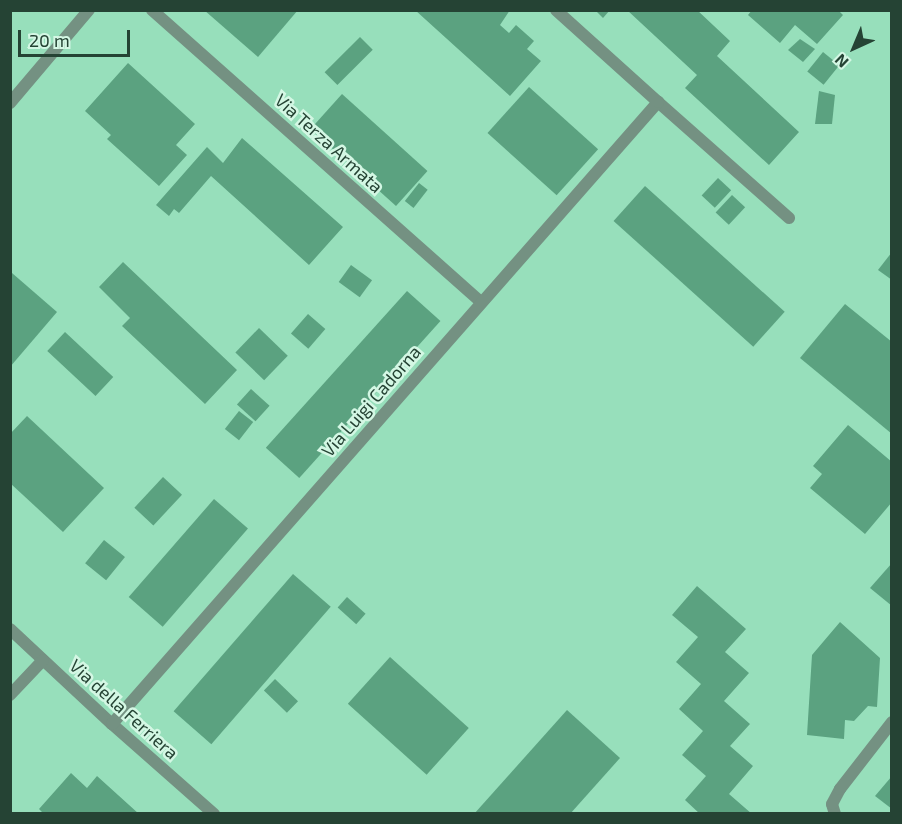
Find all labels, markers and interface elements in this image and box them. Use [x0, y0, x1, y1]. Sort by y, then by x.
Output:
scale bar [21, 18, 134, 56]
north arrow [824, 18, 884, 78]
text: 20 m [29, 29, 70, 51]
text: N [830, 50, 852, 72]
street label: Via Terza Armata [270, 89, 388, 197]
street label: Via Luigi Cadorna [317, 341, 425, 461]
street label: Via della Ferriera [65, 655, 183, 763]

